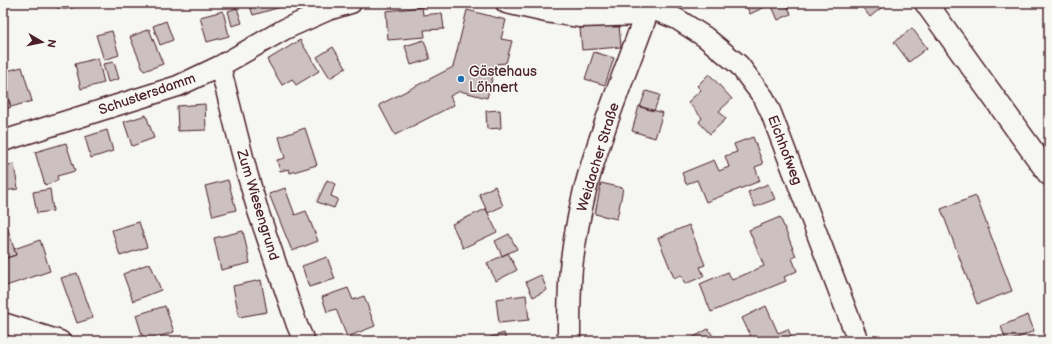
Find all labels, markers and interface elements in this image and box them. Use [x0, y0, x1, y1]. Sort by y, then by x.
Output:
north arrow [22, 22, 62, 62]
text: N [44, 38, 58, 49]
place label: Gästehaus Löhnert [469, 63, 537, 96]
street label: Schustersdamm [96, 69, 198, 119]
marker: Gästehaus Löhnert [456, 74, 466, 84]
street label: Weidacher Straße [573, 100, 623, 214]
street label: Eichhofweg [764, 113, 806, 187]
street label: Zum Wiesengrund [233, 147, 283, 262]

